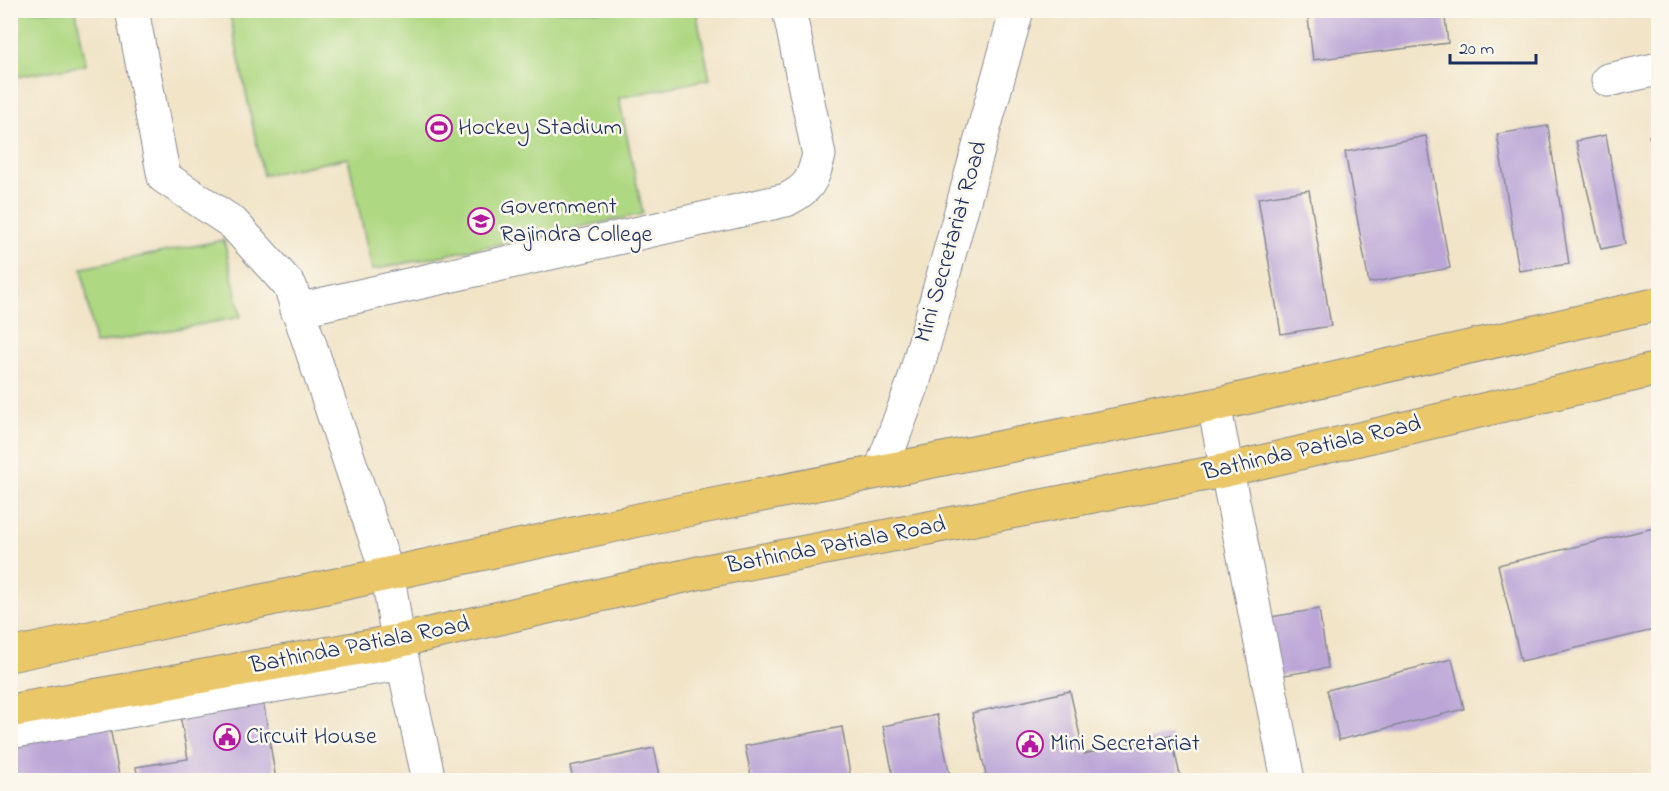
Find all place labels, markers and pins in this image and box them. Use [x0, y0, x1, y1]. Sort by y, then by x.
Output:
place label: Hockey Stadium [458, 111, 622, 147]
sports icon: Hockey Stadium [424, 113, 454, 143]
place label: Government Rajindra College [500, 190, 653, 253]
school or university icon: Government Rajindra College [466, 206, 496, 236]
place label: Circuit House [246, 720, 377, 755]
public building icon: Circuit House [212, 722, 242, 752]
place label: Mini Secretariat [1050, 727, 1200, 762]
public building icon: Mini Secretariat [1015, 729, 1045, 759]

